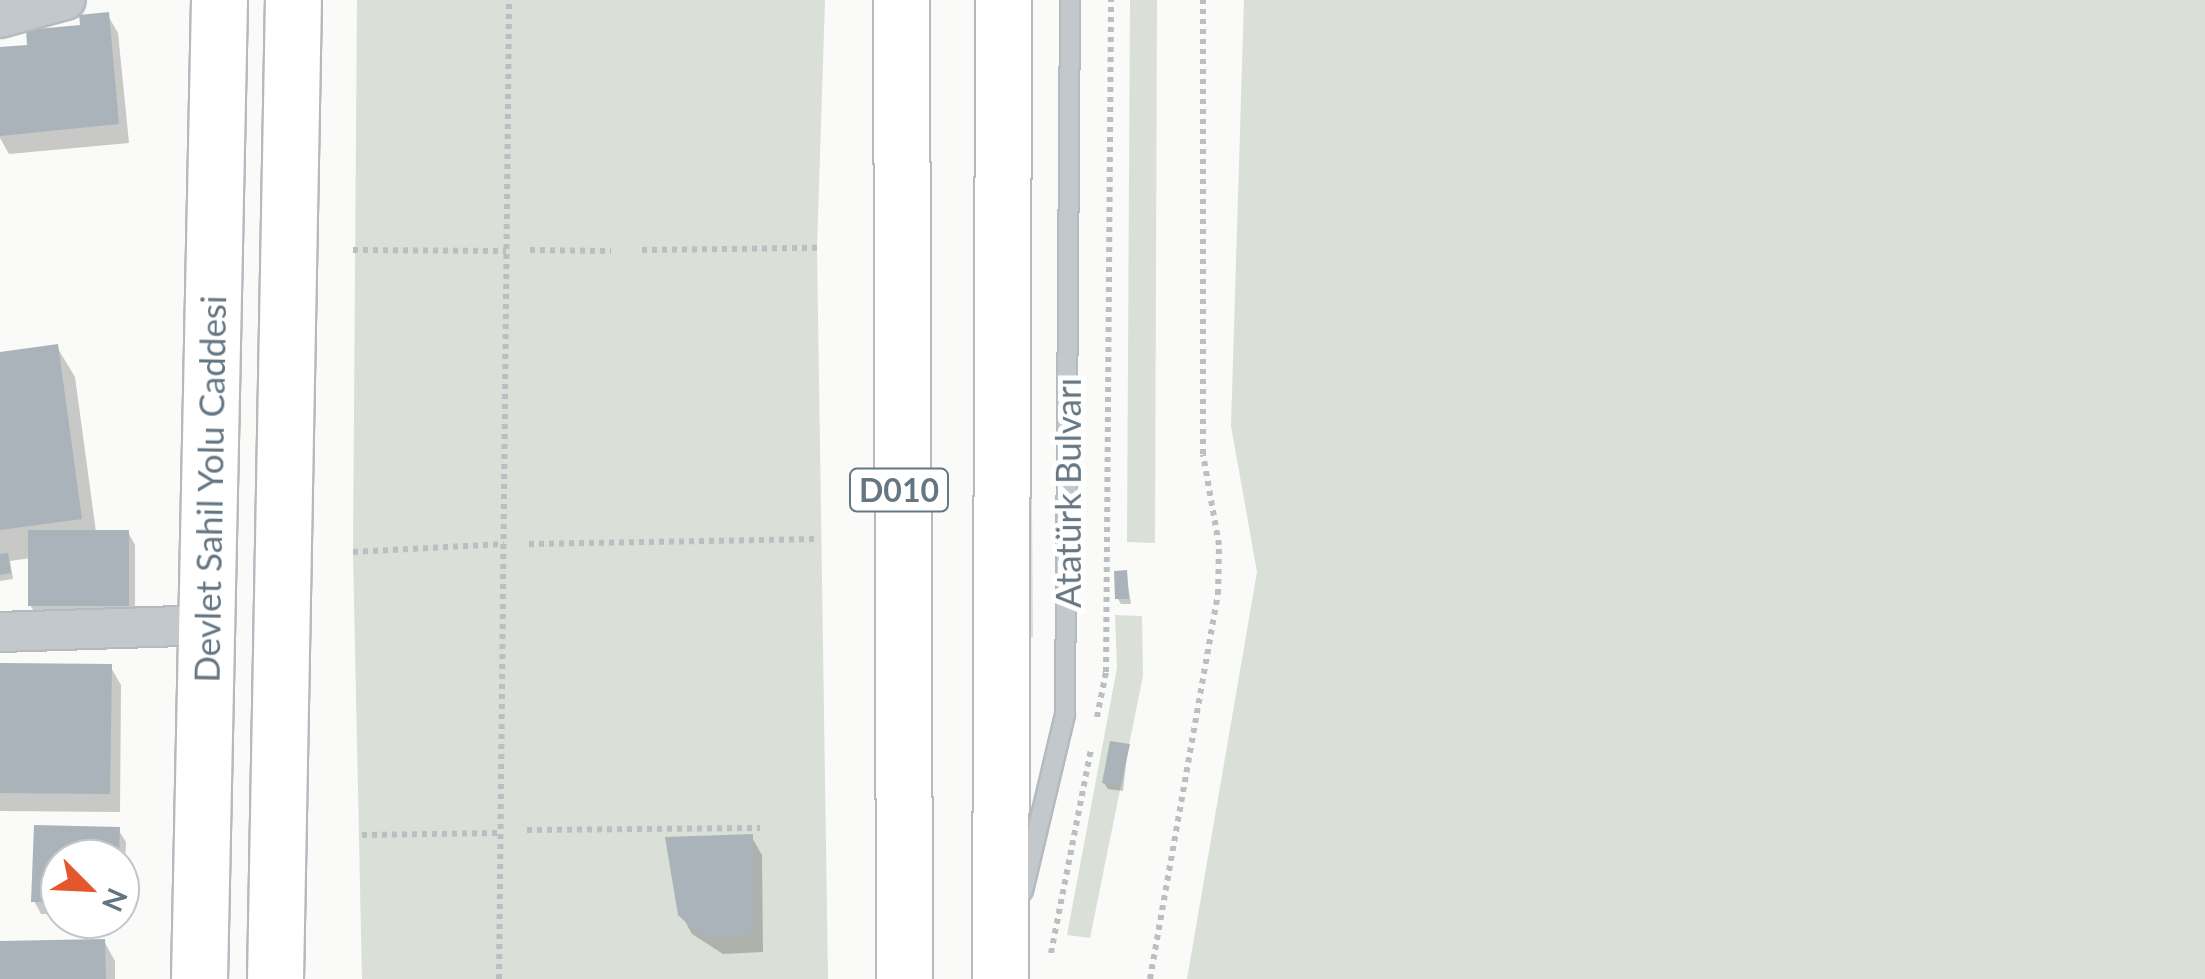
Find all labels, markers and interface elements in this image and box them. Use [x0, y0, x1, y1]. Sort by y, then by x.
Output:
street label: Devlet Sahil Yolu Caddesi [185, 294, 233, 684]
street label: Atatürk Bulvarı [1046, 378, 1088, 608]
road number: D010 [846, 463, 952, 517]
north arrow [40, 839, 140, 939]
text: N [96, 884, 136, 917]

